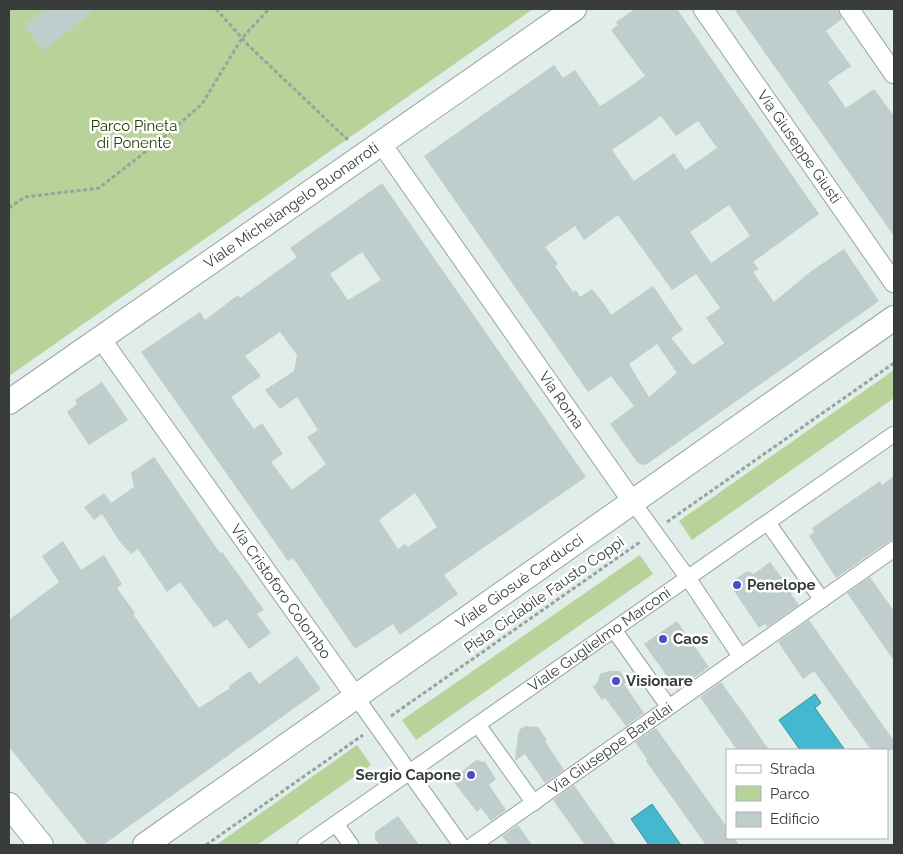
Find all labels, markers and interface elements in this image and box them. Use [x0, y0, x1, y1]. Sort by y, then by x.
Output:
street label: Via Giuseppe Giusti [753, 87, 845, 207]
park label: Parco Pineta di Ponente [91, 117, 177, 152]
street label: Viale Michelangelo Buonarroti [201, 139, 382, 273]
street label: Via Roma [535, 368, 588, 432]
street label: Via Cristoforo Colombo [227, 521, 335, 662]
street label: Viale Giosuè Carducci [452, 530, 587, 632]
street label: Pista Ciclabile Fausto Coppi [461, 533, 627, 657]
place label: Penelope [747, 576, 816, 594]
marker: Penelope [731, 579, 743, 591]
street label: Viale Guglielmo Marconi [525, 584, 674, 695]
place label: Caos [673, 630, 708, 648]
marker: Caos [657, 633, 669, 645]
place label: Visionare [626, 672, 693, 690]
marker: Visionare [610, 675, 622, 687]
street label: Via Giuseppe Barellai [545, 699, 676, 798]
legend [726, 749, 888, 839]
text: Strada [770, 760, 815, 778]
place label: Sergio Capone [356, 766, 461, 784]
marker: Sergio Capone [465, 769, 477, 781]
text: Parco [770, 785, 810, 803]
text: Edificio [770, 810, 820, 828]

